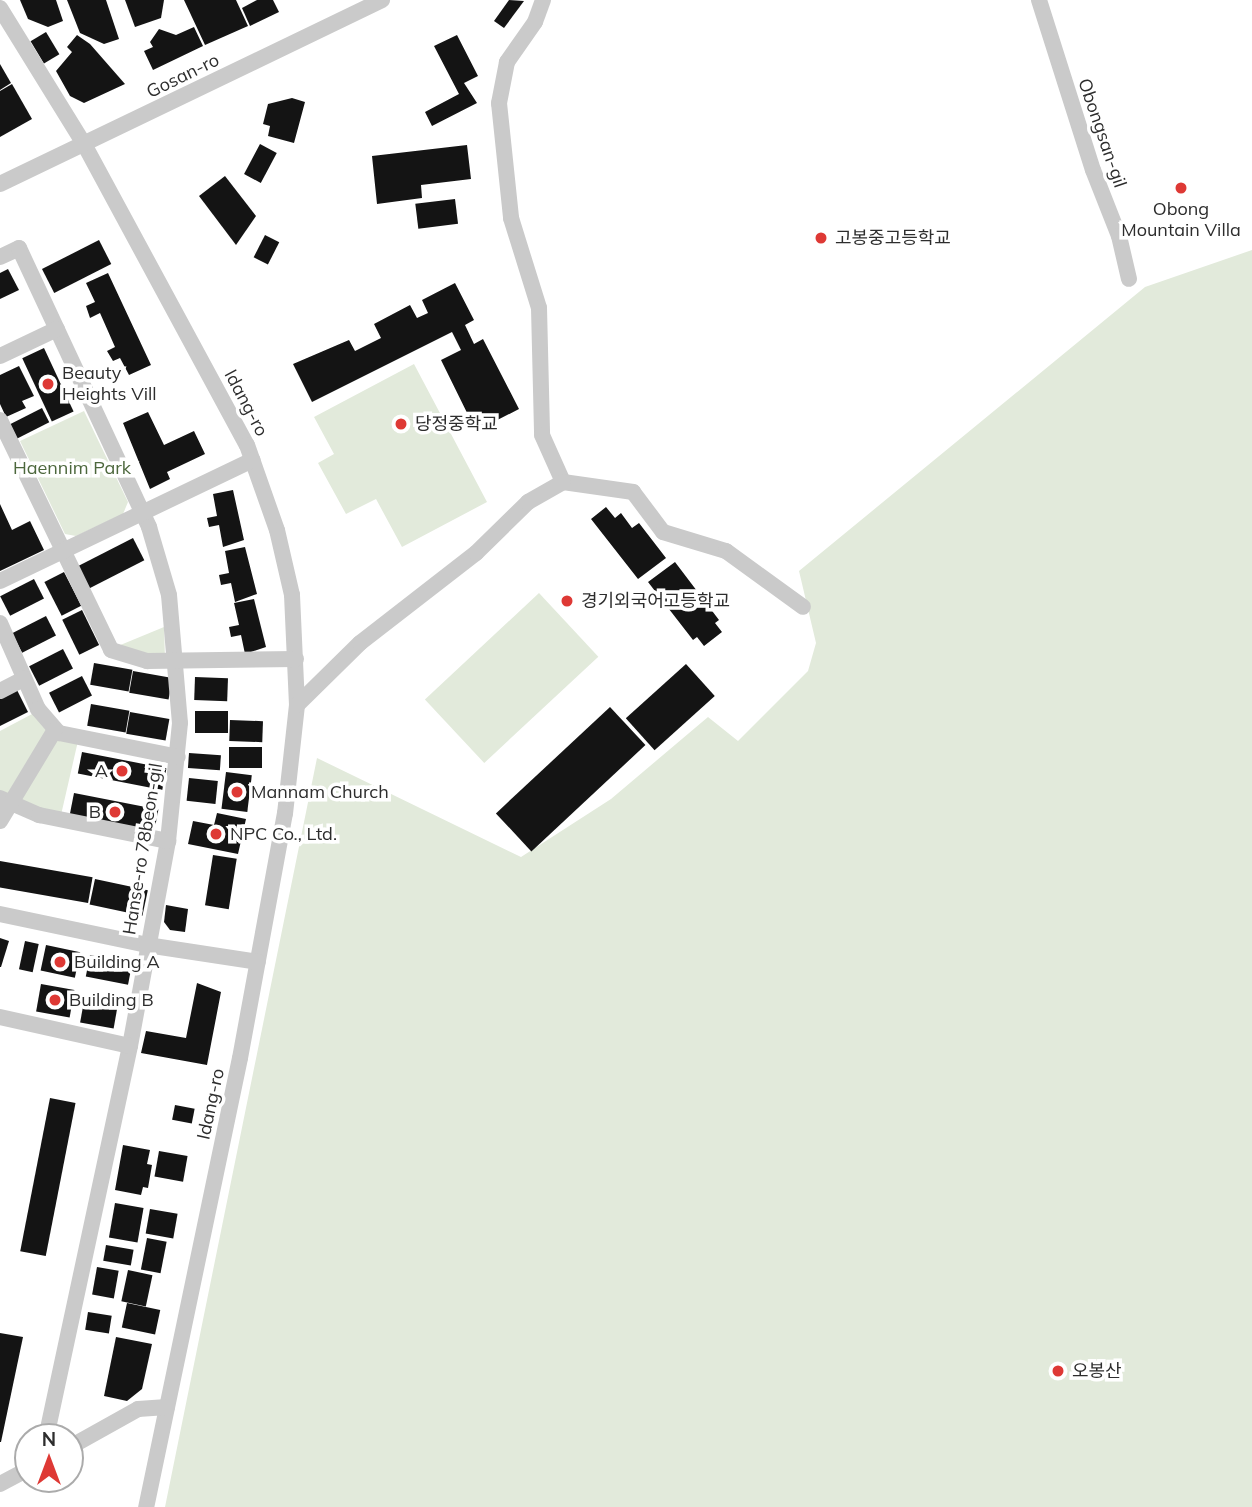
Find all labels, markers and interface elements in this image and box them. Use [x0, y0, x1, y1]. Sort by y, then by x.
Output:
street label: Gosan-ro [143, 49, 223, 103]
street label: Obongsan-gil [1073, 76, 1131, 190]
marker: Obong Mountain Villa [1173, 180, 1189, 196]
place label: Obong Mountain Villa [1121, 199, 1241, 242]
place label: 고봉중고등학교 [835, 227, 951, 249]
marker: 고봉중고등학교 [813, 230, 829, 246]
place label: Beauty Heights Vill [62, 363, 157, 406]
street label: Idang-ro [220, 366, 272, 440]
marker: Beauty Heights Vill [40, 376, 56, 392]
place label: 당정중학교 [415, 413, 498, 435]
marker: 당정중학교 [393, 416, 409, 432]
park label: Haennim Park [13, 457, 131, 479]
place label: 경기외국어고등학교 [581, 590, 730, 612]
marker: 경기외국어고등학교 [559, 593, 575, 609]
place label: A [95, 760, 108, 782]
street label: Hanse-ro 78beon-gil [119, 762, 167, 936]
marker: A [114, 763, 130, 779]
place label: Mannam Church [251, 781, 389, 803]
marker: Mannam Church [229, 784, 245, 800]
place label: B [89, 801, 101, 823]
marker: B [107, 804, 123, 820]
place label: NPC Co., Ltd. [230, 823, 337, 845]
marker: NPC Co., Ltd. [208, 826, 224, 842]
place label: Building A [74, 951, 160, 973]
marker: Building A [52, 954, 68, 970]
place label: Building B [69, 989, 154, 1011]
marker: Building B [47, 992, 63, 1008]
street label: Idang-ro [193, 1067, 229, 1141]
place label: 오봉산 [1072, 1360, 1122, 1382]
marker: 오봉산 [1050, 1363, 1066, 1379]
north arrow [14, 1423, 84, 1493]
text: N [42, 1427, 56, 1451]

